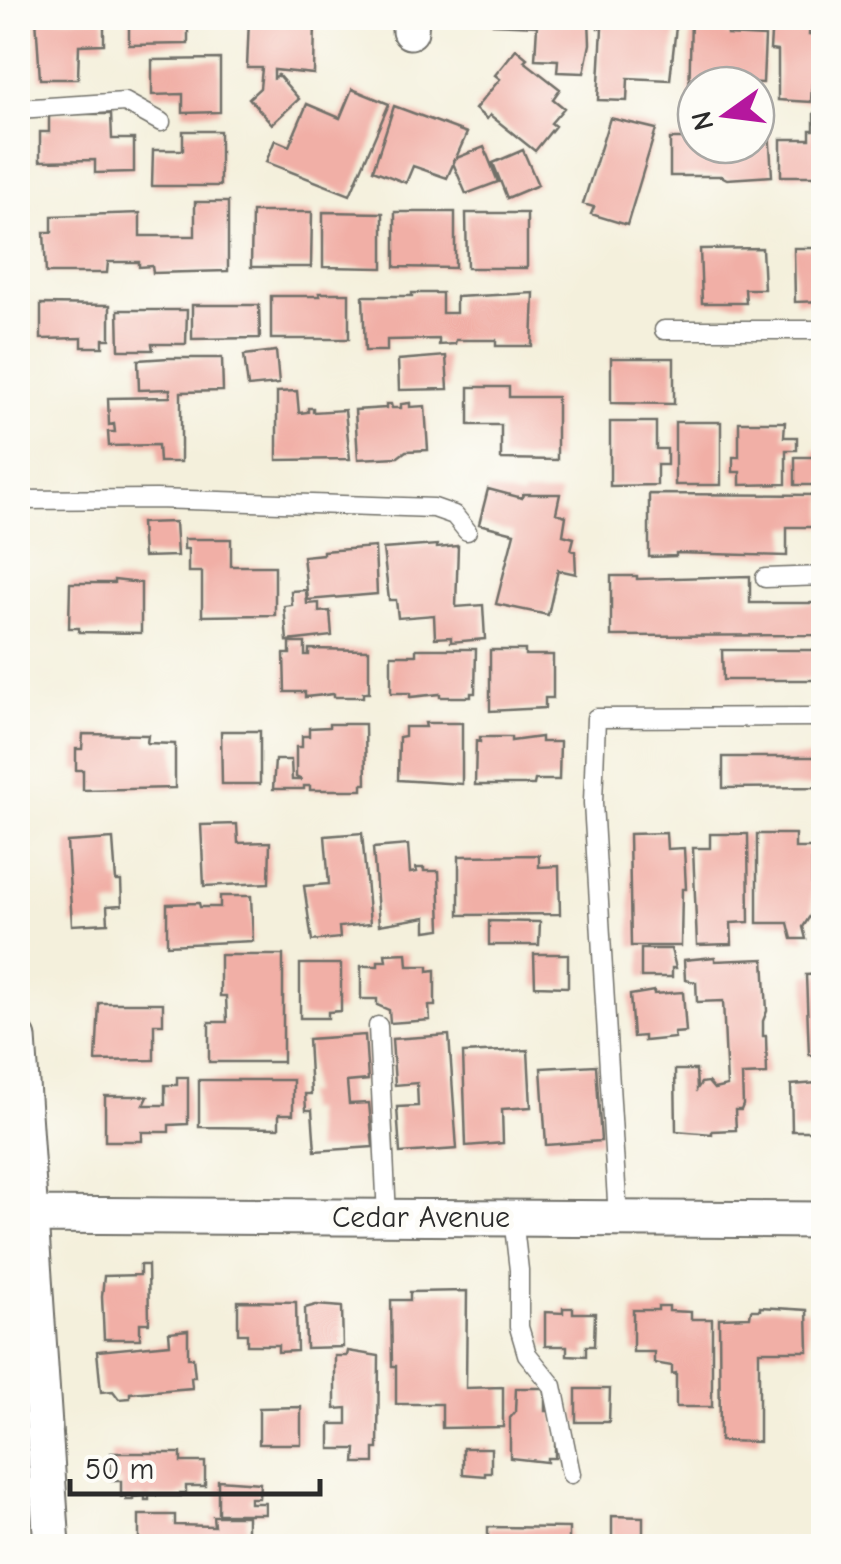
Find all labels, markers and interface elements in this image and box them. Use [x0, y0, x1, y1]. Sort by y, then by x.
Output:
north arrow [676, 65, 776, 165]
text: N [685, 108, 720, 134]
street label: Cedar Avenue [332, 1200, 510, 1235]
scale bar [70, 1434, 320, 1496]
text: 50 m [85, 1452, 154, 1487]

